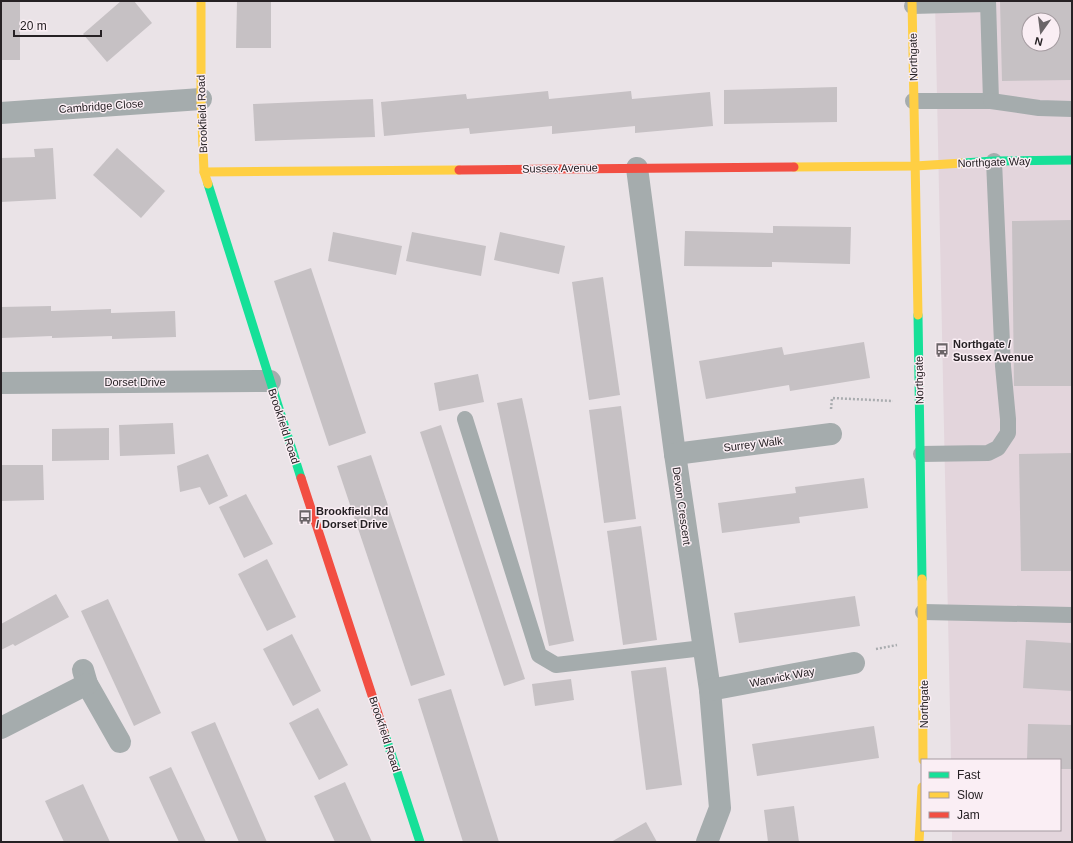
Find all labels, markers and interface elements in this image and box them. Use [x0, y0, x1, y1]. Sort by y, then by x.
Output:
scale bar [14, 12, 101, 38]
north arrow [1021, 12, 1061, 52]
text: 20 m [20, 19, 47, 33]
street label: Northgate [907, 33, 919, 81]
text: N [1033, 35, 1044, 48]
street label: Brookfield Road [195, 75, 209, 153]
street label: Cambridge Close [58, 97, 144, 115]
street label: Northgate Way [957, 155, 1031, 169]
street label: Sussex Avenue [522, 161, 598, 175]
place label: Northgate / Sussex Avenue [953, 338, 1034, 363]
bus stop icon: Northgate / Sussex Avenue [934, 342, 950, 358]
street label: Northgate [913, 356, 925, 404]
street label: Dorset Drive [104, 376, 166, 388]
street label: Brookfield Road [266, 387, 302, 465]
street label: Surrey Walk [723, 434, 784, 454]
street label: Devon Crescent [671, 466, 693, 546]
place label: Brookfield Rd / Dorset Drive [316, 505, 388, 530]
bus stop icon: Brookfield Rd / Dorset Drive [297, 509, 313, 525]
street label: Warwick Way [749, 665, 816, 689]
street label: Northgate [918, 680, 930, 728]
street label: Brookfield Road [367, 695, 403, 773]
legend [921, 759, 1061, 831]
text: Fast [957, 768, 981, 782]
text: Slow [957, 788, 983, 802]
text: Jam [957, 808, 980, 822]

